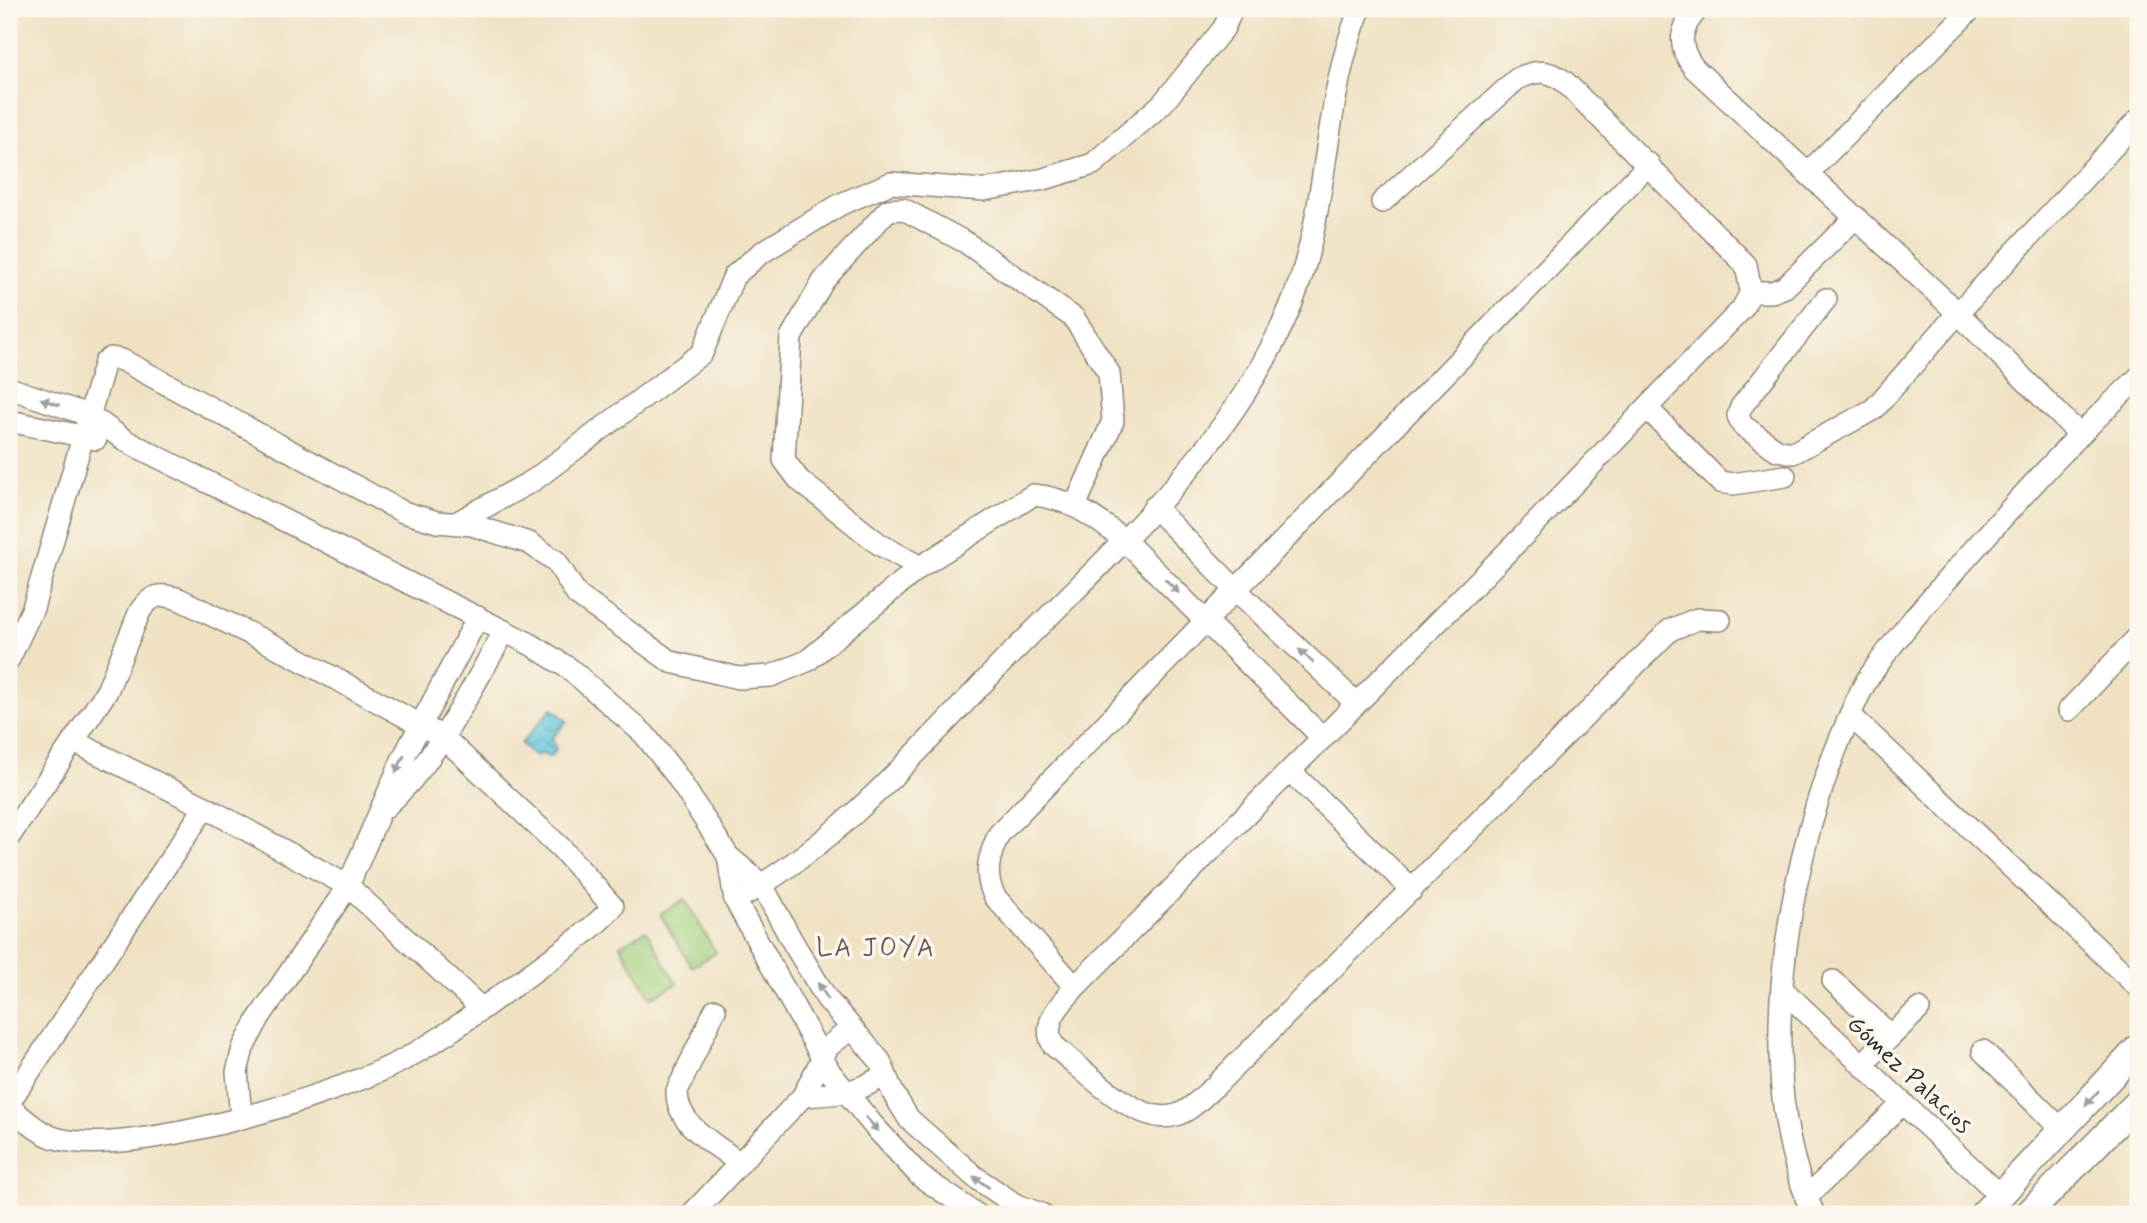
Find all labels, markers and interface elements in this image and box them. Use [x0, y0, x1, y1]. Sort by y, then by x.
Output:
one-way arrow [39, 396, 60, 407]
one-way arrow [1163, 577, 1179, 594]
one-way arrow [1298, 649, 1315, 665]
one-way arrow [394, 754, 406, 774]
district label: LA JOYA [816, 932, 936, 966]
one-way arrow [817, 981, 829, 1000]
street label: Gómez Palacios [1840, 1009, 1978, 1141]
one-way arrow [2084, 1089, 2100, 1106]
one-way arrow [864, 1116, 879, 1133]
one-way arrow [972, 1175, 990, 1189]

